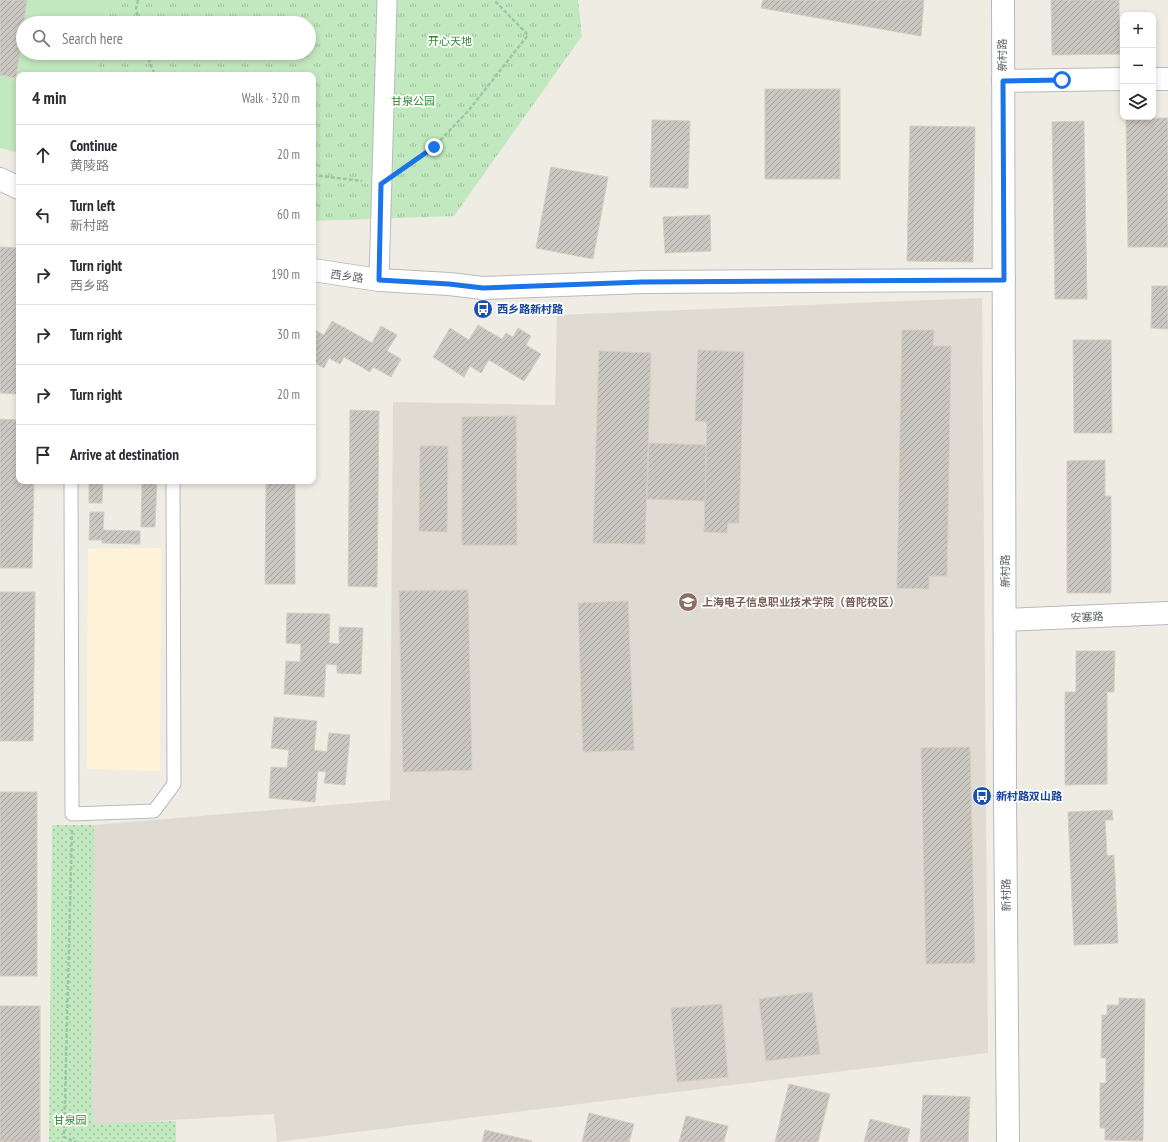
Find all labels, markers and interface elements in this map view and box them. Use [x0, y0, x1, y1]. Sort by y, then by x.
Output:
map controls [1120, 12, 1156, 120]
button: + [1120, 12, 1156, 48]
search box [16, 16, 316, 60]
icon: search [30, 27, 52, 49]
text: Search here [62, 29, 123, 48]
park label: 开心天地 [428, 34, 472, 48]
street label: 新村路 [995, 39, 1009, 72]
button: − [1120, 48, 1156, 84]
route start [1053, 71, 1071, 89]
button: layers [1120, 84, 1156, 120]
text: 4 min [32, 87, 66, 109]
text: Walk · 320 m [242, 90, 300, 107]
park label: 甘泉公园 [391, 94, 435, 108]
text: Continue [70, 136, 117, 155]
route end [425, 138, 443, 156]
icon: ahead [32, 144, 54, 166]
text: 20 m [277, 146, 300, 163]
text: 黄陵路 [70, 157, 109, 174]
text: Turn left [70, 196, 115, 215]
icon: left [32, 204, 54, 226]
text: 60 m [277, 206, 300, 223]
text: 新村路 [70, 217, 109, 234]
text: Turn right [70, 256, 122, 275]
icon: right [32, 264, 54, 286]
text: 190 m [271, 266, 300, 283]
street label: 西乡路 [330, 267, 364, 285]
text: 西乡路 [70, 277, 109, 294]
bus stop icon: 西乡路新村路 [472, 298, 494, 320]
place label: 西乡路新村路 [497, 302, 564, 316]
icon: right [32, 324, 54, 346]
text: Turn right [70, 325, 122, 344]
text: 30 m [277, 326, 300, 343]
icon: right [32, 384, 54, 406]
text: Turn right [70, 385, 122, 404]
text: 20 m [277, 386, 300, 403]
icon: arrive [32, 444, 54, 466]
text: Arrive at destination [70, 445, 179, 464]
street label: 新村路 [998, 555, 1012, 588]
school or university icon: 上海电子信息职业技术学院（普陀校区） [677, 591, 699, 613]
place label: 上海电子信息职业技术学院（普陀校区） [702, 595, 900, 609]
street label: 安塞路 [1070, 609, 1104, 625]
bus stop icon: 新村路双山路 [971, 785, 993, 807]
place label: 新村路双山路 [996, 789, 1063, 803]
street label: 新村路 [999, 878, 1013, 912]
park label: 甘泉园 [54, 1113, 87, 1127]

